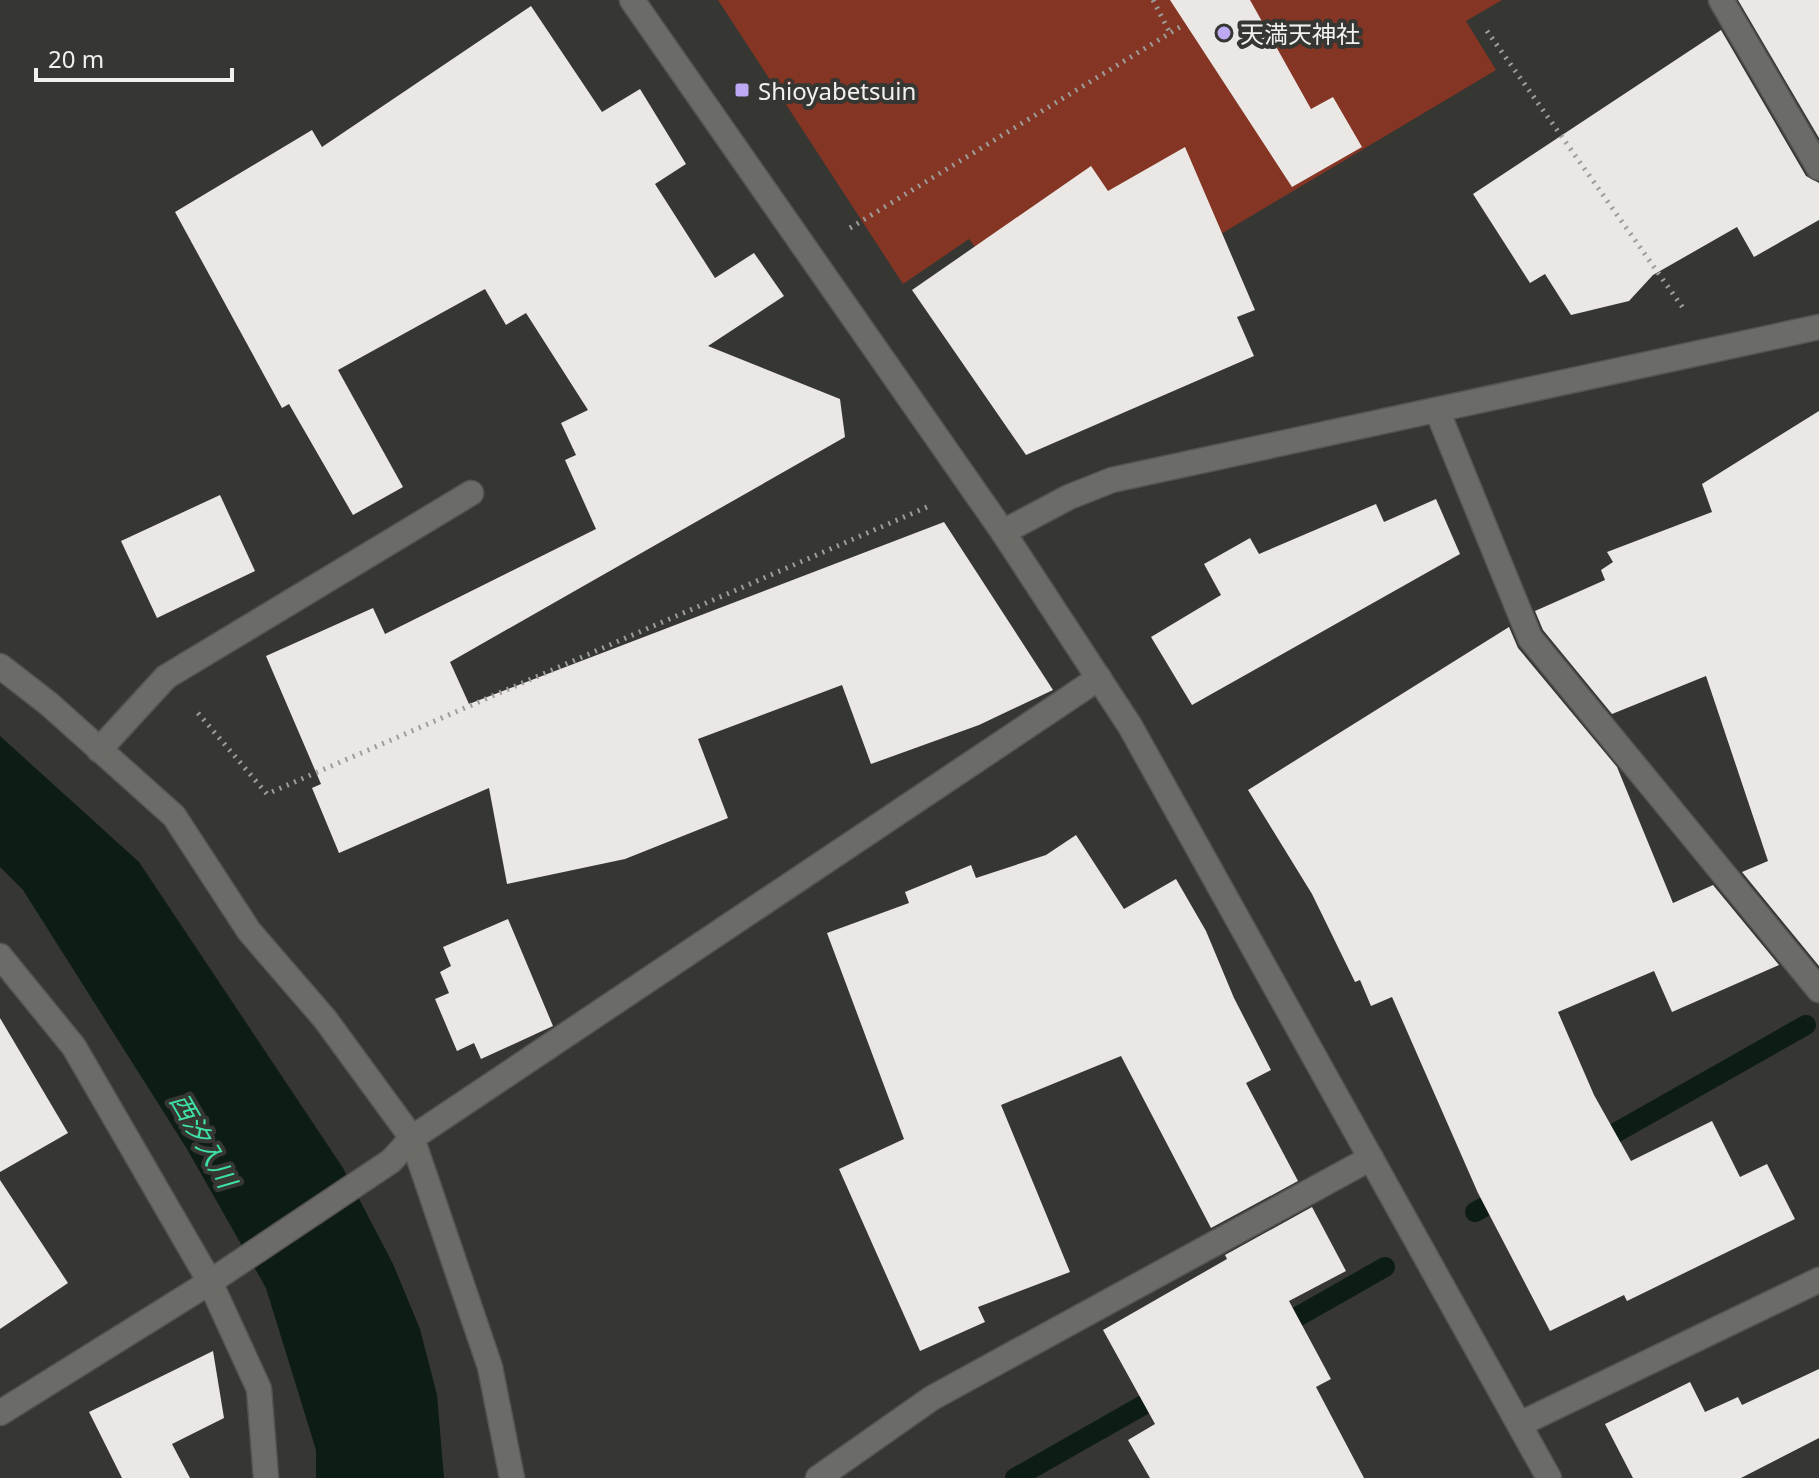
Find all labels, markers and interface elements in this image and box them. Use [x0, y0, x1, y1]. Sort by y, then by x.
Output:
place label: 天満天神社 [1240, 17, 1360, 50]
marker: 天満天神社 [1215, 24, 1233, 42]
scale bar [36, 32, 232, 82]
text: 20 m [48, 42, 104, 75]
place label: Shioyabetsuin [758, 74, 916, 107]
marker: Shioyabetsuin [733, 81, 751, 99]
water label: 西汐入川 [162, 1086, 247, 1197]

